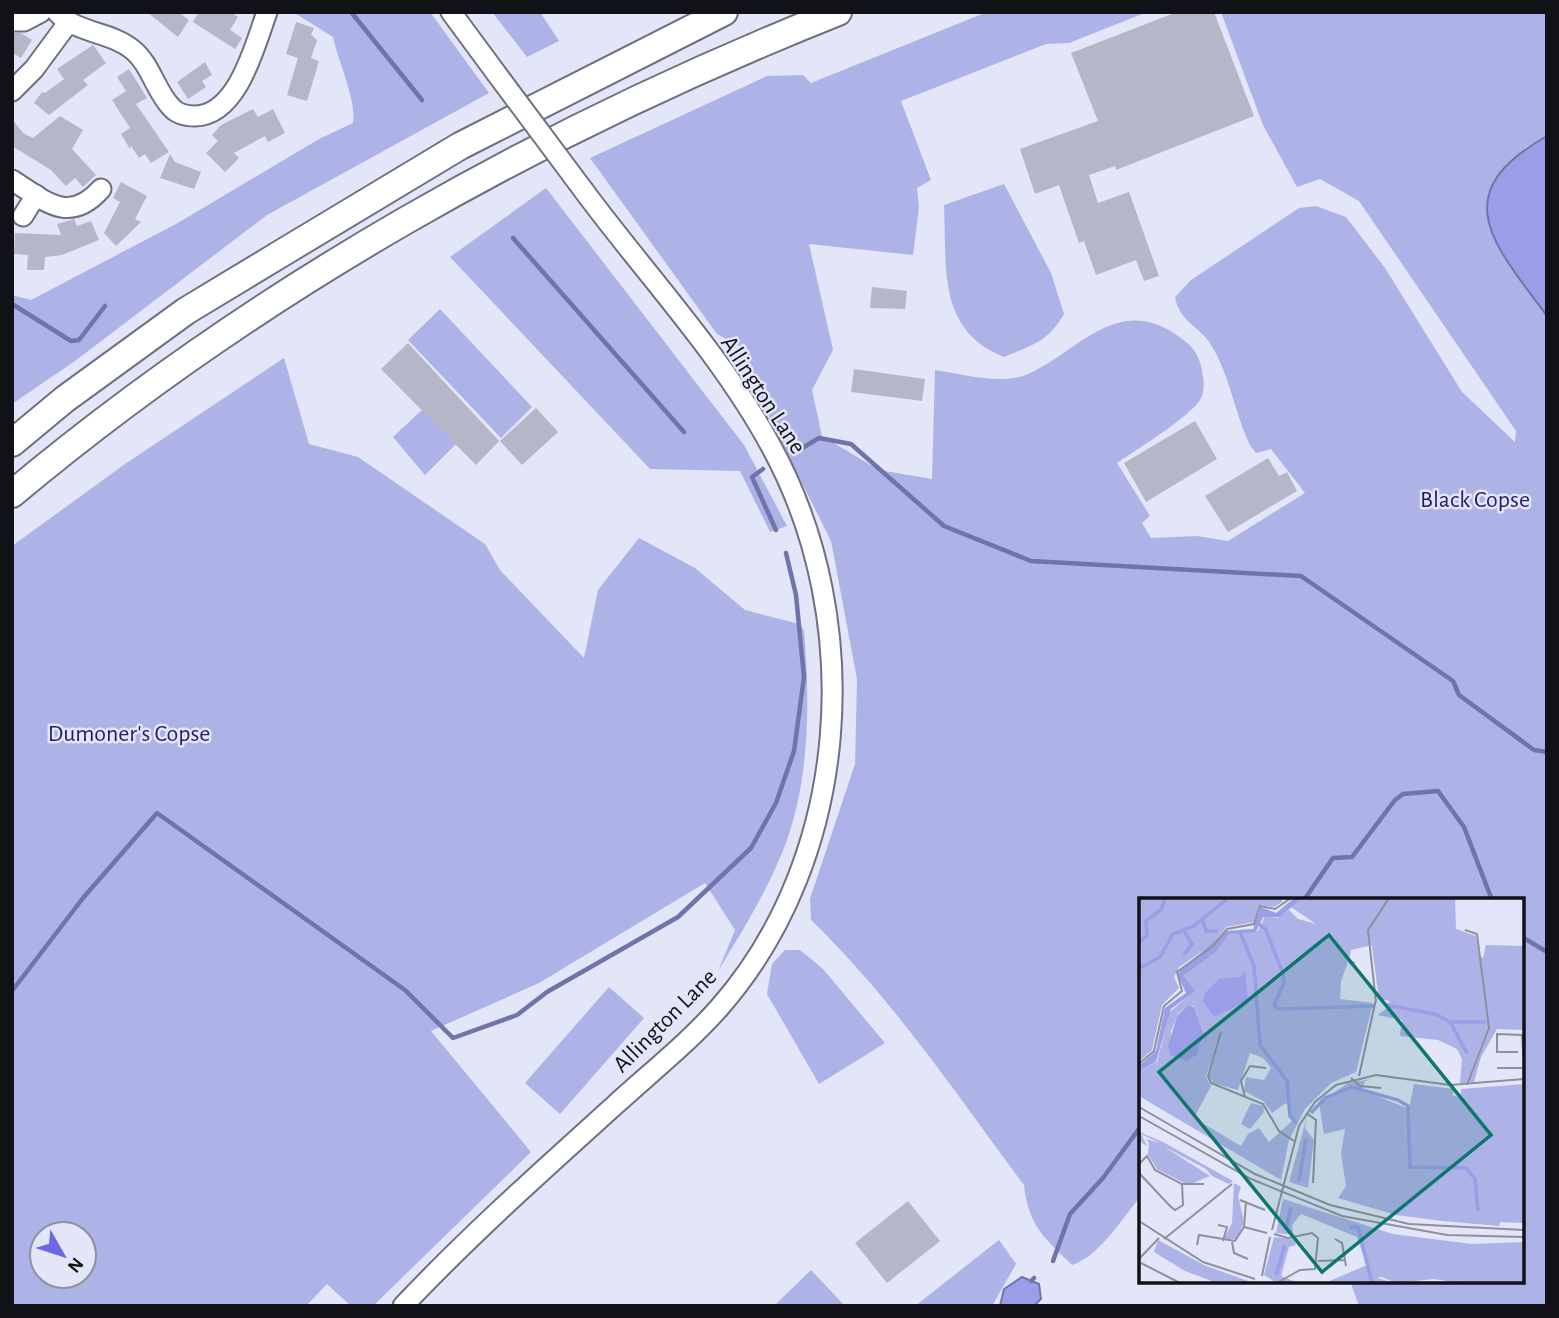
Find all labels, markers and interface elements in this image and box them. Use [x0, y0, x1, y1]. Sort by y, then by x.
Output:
street label: Allington Lane [716, 332, 810, 458]
park label: Black Copse [1420, 488, 1530, 512]
park label: Dumoner's Copse [48, 722, 210, 746]
inset map [1139, 898, 1524, 1283]
street label: Allington Lane [609, 965, 721, 1077]
north arrow [28, 1220, 98, 1290]
text: N [64, 1254, 87, 1276]

